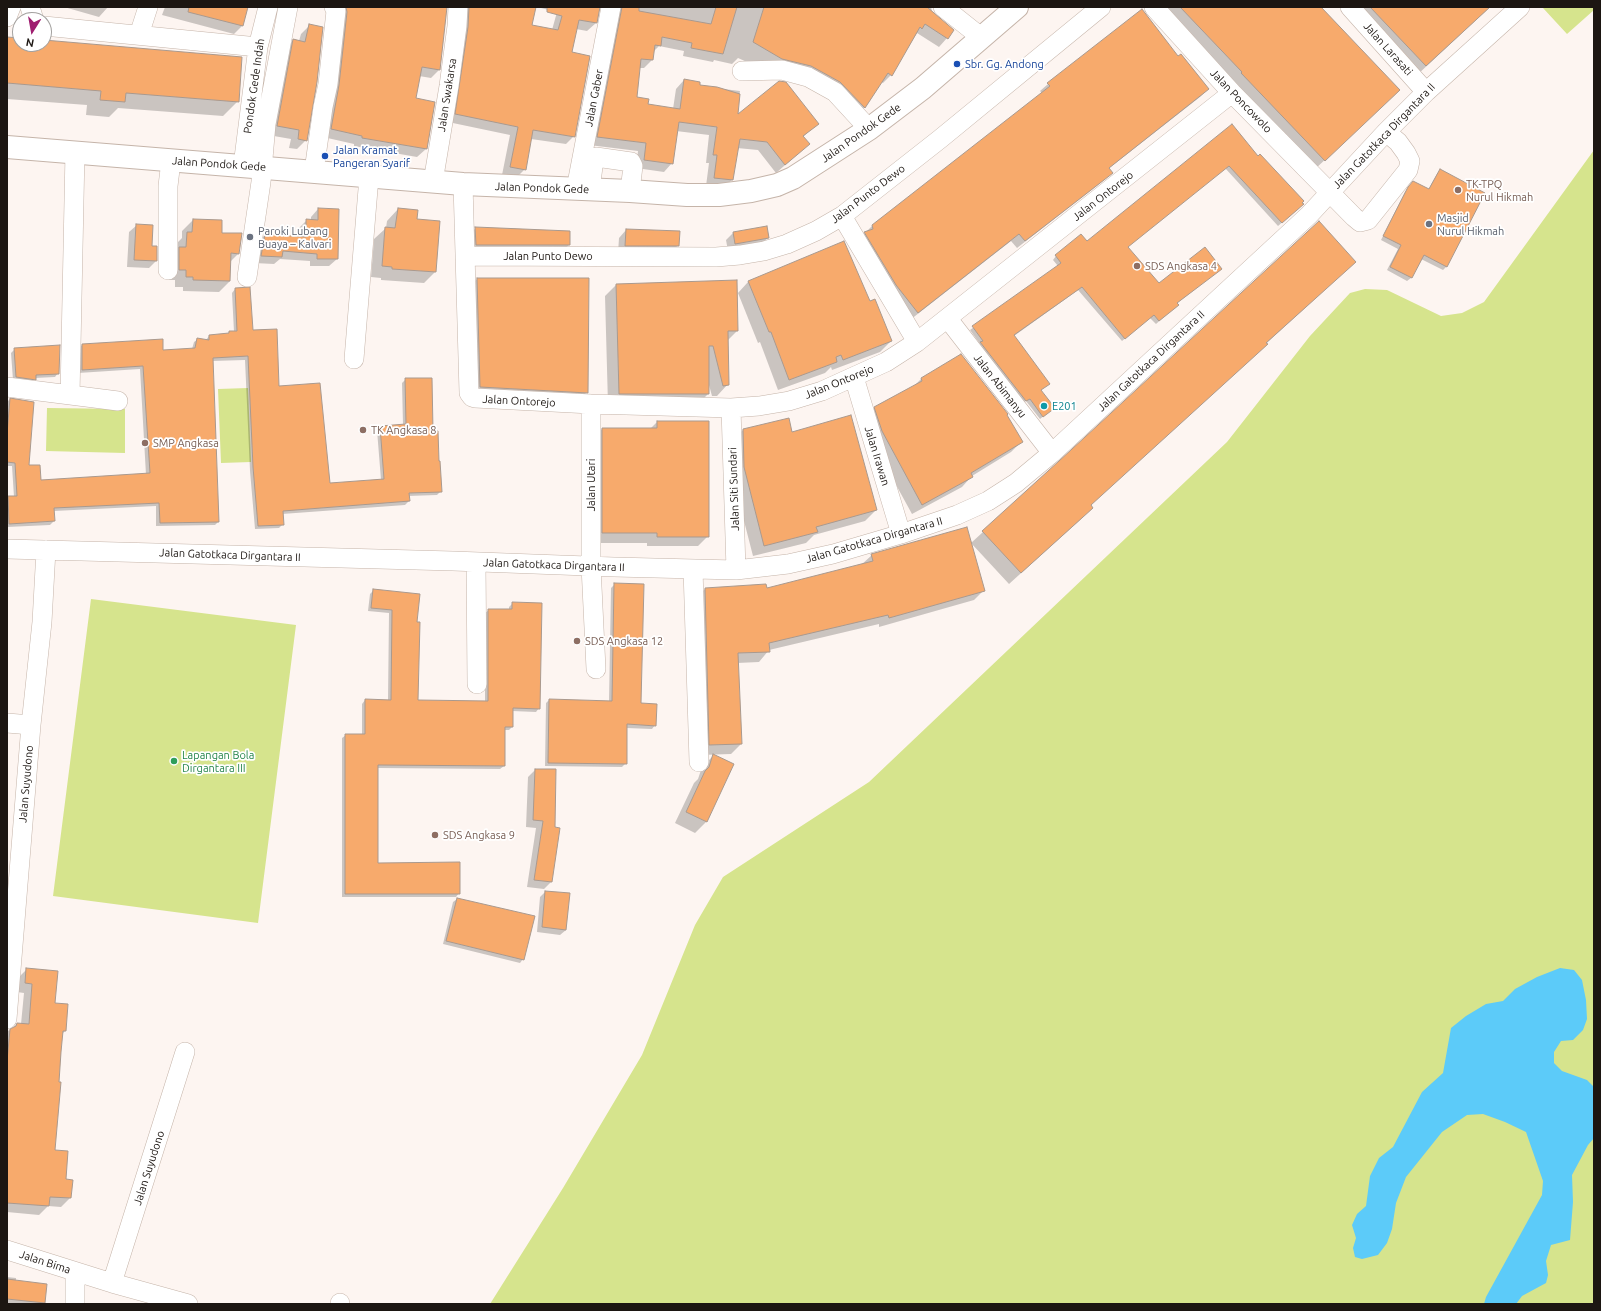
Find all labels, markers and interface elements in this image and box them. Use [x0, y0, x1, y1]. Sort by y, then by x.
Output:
north arrow [12, 12, 52, 52]
street label: Jalan Larasati [1361, 20, 1415, 78]
text: N [25, 36, 35, 49]
street label: Pondok Gede Indah [241, 38, 267, 134]
street label: Jalan Swakarsa [435, 57, 459, 133]
place label: Sbr. Gg. Andong [965, 57, 1044, 71]
marker: Sbr. Gg. Andong [952, 59, 962, 69]
street label: Jalan Poncowolo [1207, 66, 1275, 136]
street label: Jalan Gaber [582, 68, 606, 128]
street label: Jalan Gatotkaca Dirgantara II [1330, 80, 1438, 192]
street label: Jalan Pondok Gede [819, 101, 903, 165]
place label: Jalan Kramat Pangeran Syarif [333, 143, 410, 169]
marker: Jalan Kramat Pangeran Syarif [320, 151, 330, 161]
street label: Jalan Pondok Gede [171, 154, 267, 174]
street label: Jalan Punto Dewo [828, 162, 908, 226]
street label: Jalan Ontorejo [1070, 168, 1136, 224]
place label: TK-TPQ Nurul Hikmah [1466, 177, 1533, 203]
street label: Jalan Pondok Gede [495, 180, 589, 196]
marker: TK-TPQ Nurul Hikmah [1453, 185, 1463, 195]
place label: Masjid Nurul Hikmah [1437, 211, 1504, 237]
marker: Masjid Nurul Hikmah [1424, 219, 1434, 229]
place label: Paroki Lubang Buaya – Kalvari [258, 224, 331, 250]
marker: Paroki Lubang Buaya – Kalvari [245, 232, 255, 242]
street label: Jalan Punto Dewo [503, 249, 593, 263]
place label: SDS Angkasa 4 [1145, 259, 1217, 273]
marker: SDS Angkasa 4 [1132, 261, 1142, 271]
street label: Jalan Gatotkaca Dirgantara II [1095, 308, 1207, 414]
street label: Jalan Abimanyu [971, 351, 1029, 421]
street label: Jalan Ontorejo [803, 362, 875, 402]
street label: Jalan Ontorejo [482, 392, 556, 410]
place label: E201 [1052, 399, 1077, 413]
marker: E201 [1039, 401, 1049, 411]
place label: TK Angkasa 8 [371, 423, 436, 437]
marker: TK Angkasa 8 [358, 425, 368, 435]
street label: Jalan Irawan [862, 425, 892, 487]
place label: SMP Angkasa [153, 436, 219, 450]
marker: SMP Angkasa [140, 438, 150, 448]
street label: Jalan Siti Sundari [726, 447, 742, 531]
street label: Jalan Utari [584, 459, 598, 511]
street label: Jalan Gatotkaca Dirgantara II [804, 514, 944, 566]
street label: Jalan Gatotkaca Dirgantara II [159, 546, 301, 564]
street label: Jalan Gatotkaca Dirgantara II [483, 556, 625, 574]
place label: SDS Angkasa 12 [585, 634, 663, 648]
marker: SDS Angkasa 12 [572, 636, 582, 646]
street label: Jalan Suyudono [16, 745, 36, 823]
place label: Lapangan Bola Dirgantara III [182, 748, 254, 774]
marker: Lapangan Bola Dirgantara III [169, 756, 179, 766]
place label: SDS Angkasa 9 [443, 828, 515, 842]
marker: SDS Angkasa 9 [430, 830, 440, 840]
street label: Jalan Suyudono [131, 1129, 167, 1207]
street label: Jalan Bima [18, 1247, 72, 1277]

